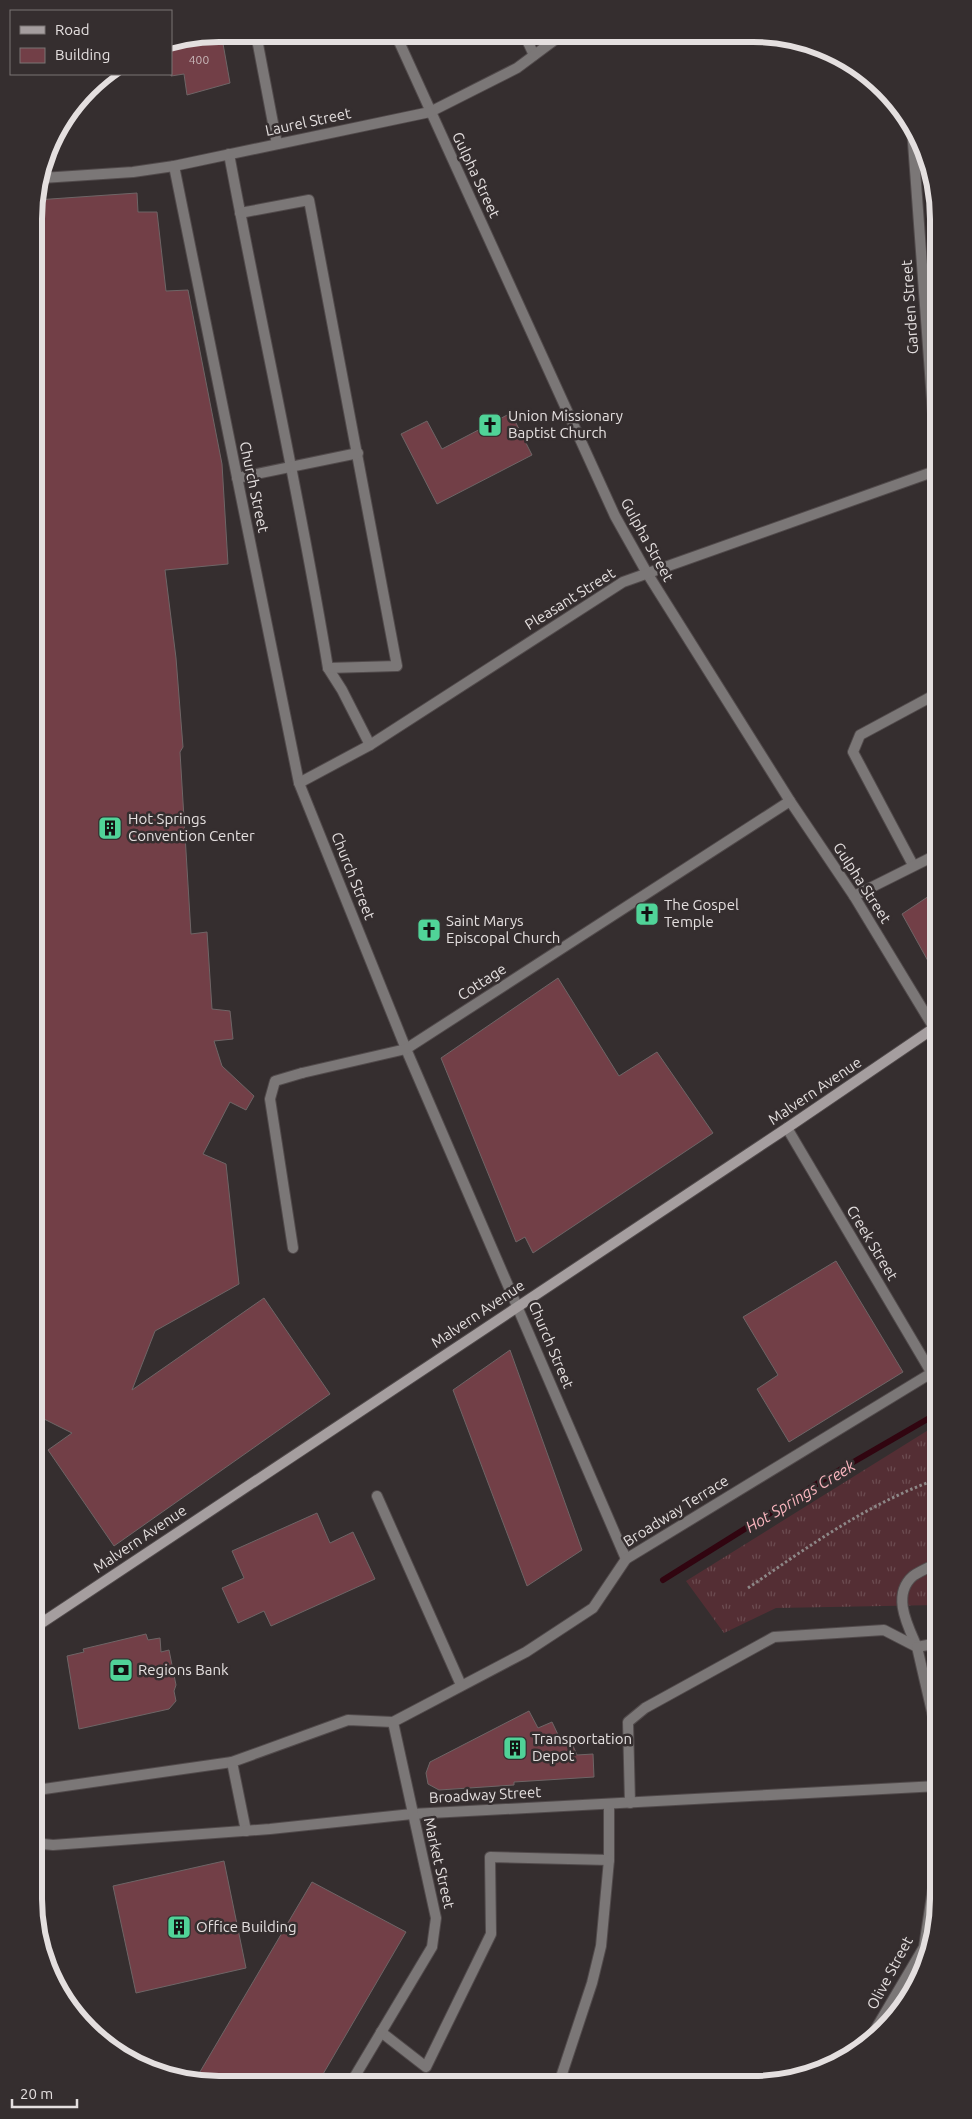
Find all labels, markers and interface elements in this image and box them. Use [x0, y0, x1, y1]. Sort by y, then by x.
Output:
legend [10, 10, 172, 75]
text: Road [55, 21, 90, 38]
text: Building [55, 46, 110, 63]
house number: 400 [189, 53, 209, 66]
street label: Laurel Street [264, 104, 352, 139]
street label: Gulpha Street [449, 129, 504, 221]
street label: Garden Street [898, 259, 921, 355]
place label: Union Missionary Baptist Church [508, 407, 623, 441]
church icon: Union Missionary Baptist Church [477, 412, 503, 438]
street label: Church Street [237, 440, 272, 534]
street label: Gulpha Street [618, 495, 677, 585]
street label: Pleasant Street [522, 564, 618, 633]
place label: Hot Springs Convention Center [128, 810, 255, 844]
building icon: Hot Springs Convention Center [97, 815, 123, 841]
street label: Church Street [328, 830, 379, 922]
street label: Gulpha Street [830, 839, 895, 926]
place label: The Gospel Temple [664, 896, 739, 930]
church icon: The Gospel Temple [634, 901, 660, 927]
place label: Saint Marys Episcopal Church [446, 912, 560, 946]
church icon: Saint Marys Episcopal Church [416, 917, 442, 943]
street label: Cottage [454, 960, 509, 1004]
street label: Malvern Avenue [765, 1053, 864, 1128]
street label: Creek Street [843, 1202, 901, 1283]
street label: Malvern Avenue [428, 1276, 527, 1351]
street label: Church Street [525, 1299, 577, 1391]
water label: Hot Springs Creek [742, 1456, 859, 1536]
street label: Broadway Terrace [620, 1471, 731, 1550]
street label: Malvern Avenue [90, 1501, 189, 1576]
bank icon: Regions Bank [108, 1657, 134, 1683]
place label: Regions Bank [138, 1661, 229, 1678]
place label: Transportation Depot [532, 1730, 632, 1764]
building icon: Transportation Depot [502, 1735, 528, 1761]
street label: Broadway Street [428, 1783, 542, 1806]
street label: Market Street [421, 1816, 458, 1910]
building icon: Office Building [166, 1914, 192, 1940]
place label: Office Building [196, 1918, 297, 1935]
street label: Olive Street [863, 1933, 916, 2012]
scale bar [12, 2076, 78, 2108]
text: 20 m [20, 2085, 53, 2102]

